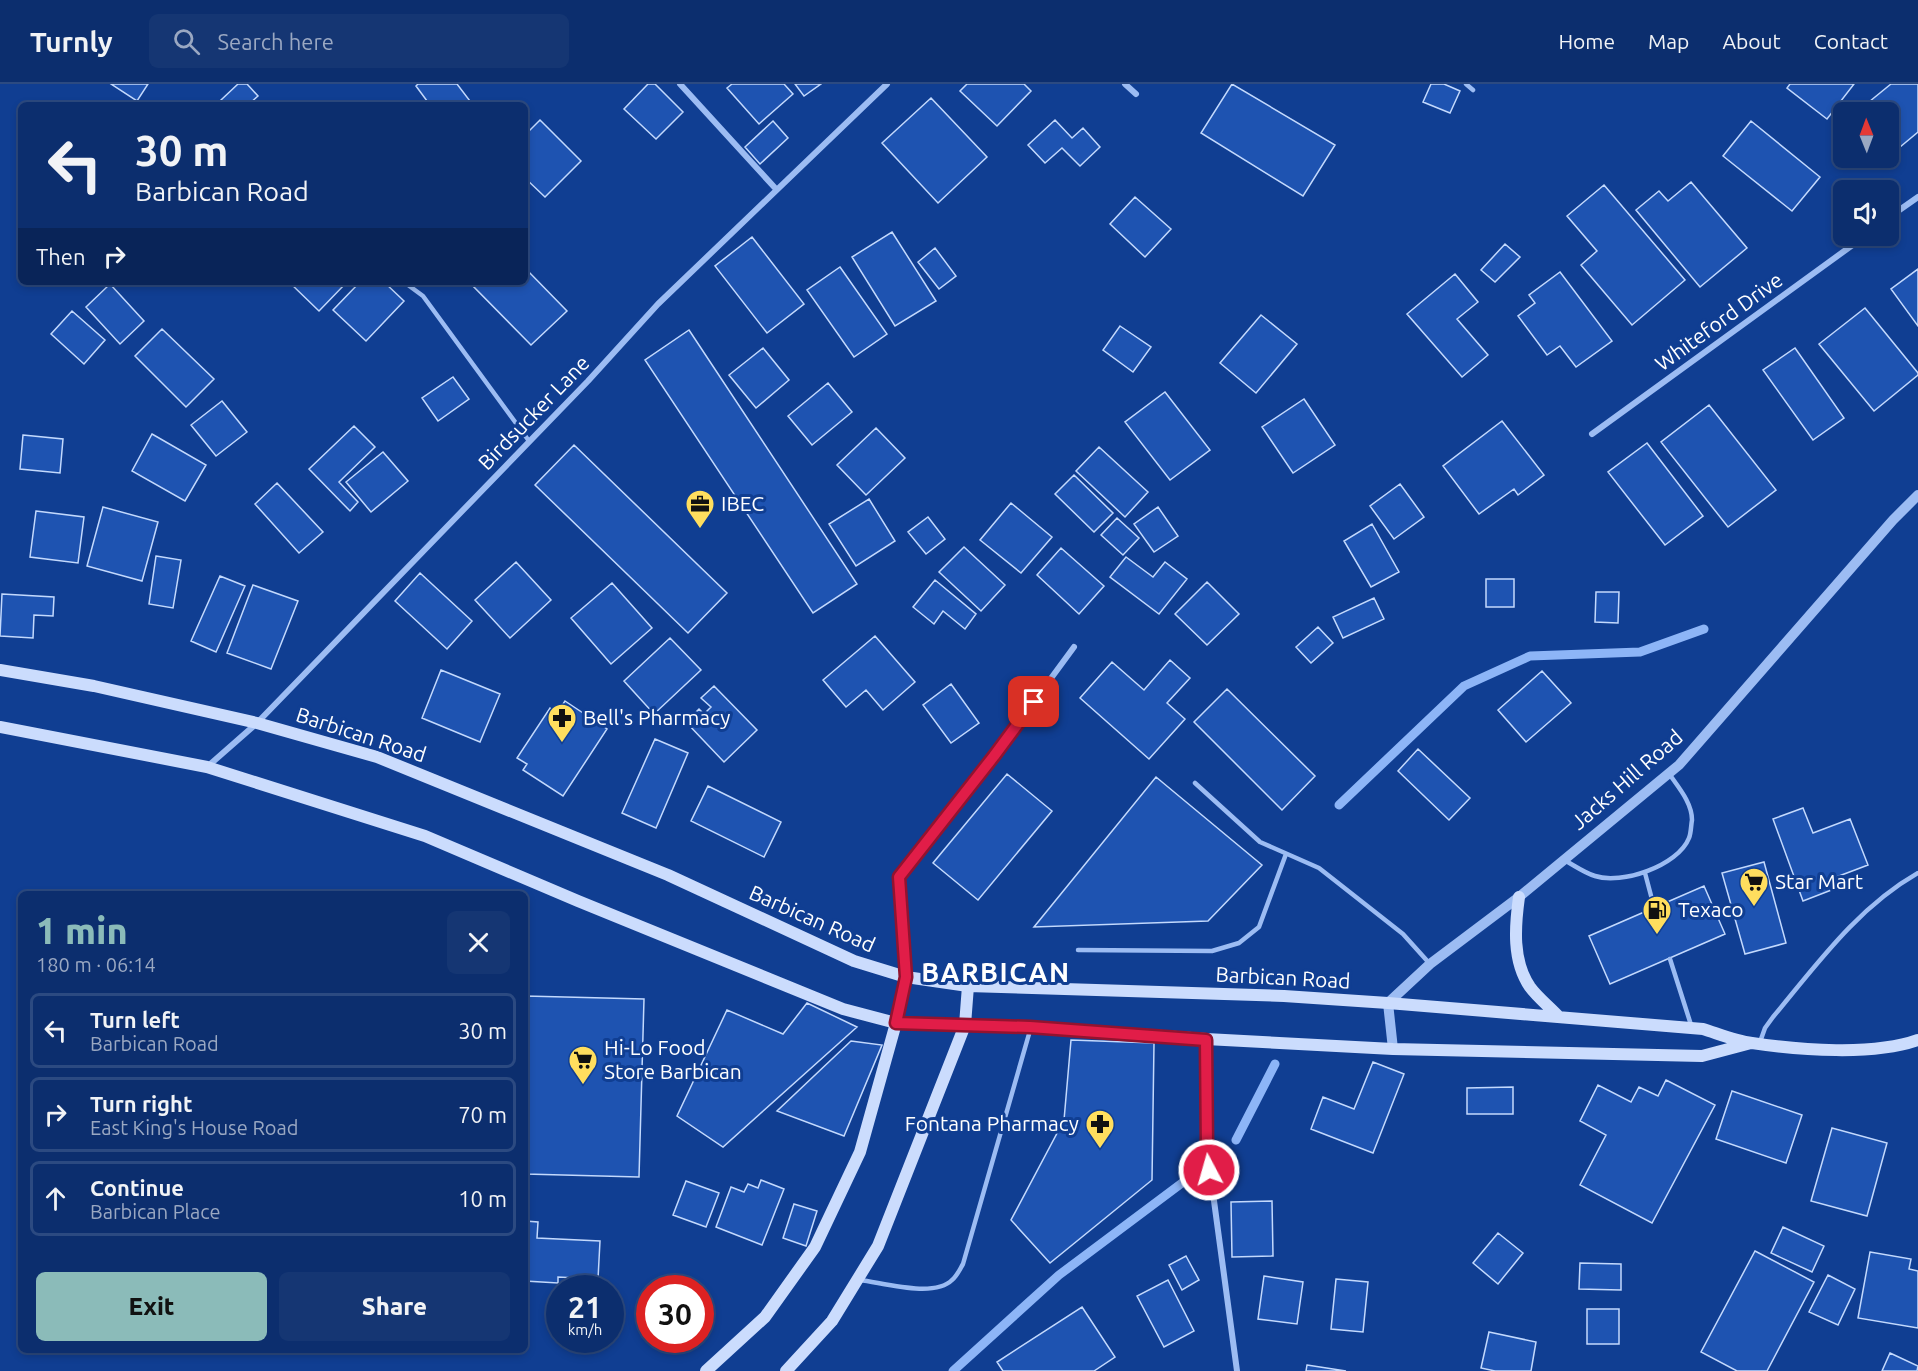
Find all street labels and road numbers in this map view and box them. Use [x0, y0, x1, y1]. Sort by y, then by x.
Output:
street label: Whiteford Drive [1650, 267, 1787, 375]
street label: Birdsucker Lane [473, 350, 594, 474]
street label: Barbican Road [293, 702, 429, 766]
street label: Jacks Hill Road [1566, 724, 1687, 834]
street label: Barbican Road [746, 880, 879, 957]
street label: Barbican Road [1215, 961, 1351, 993]

